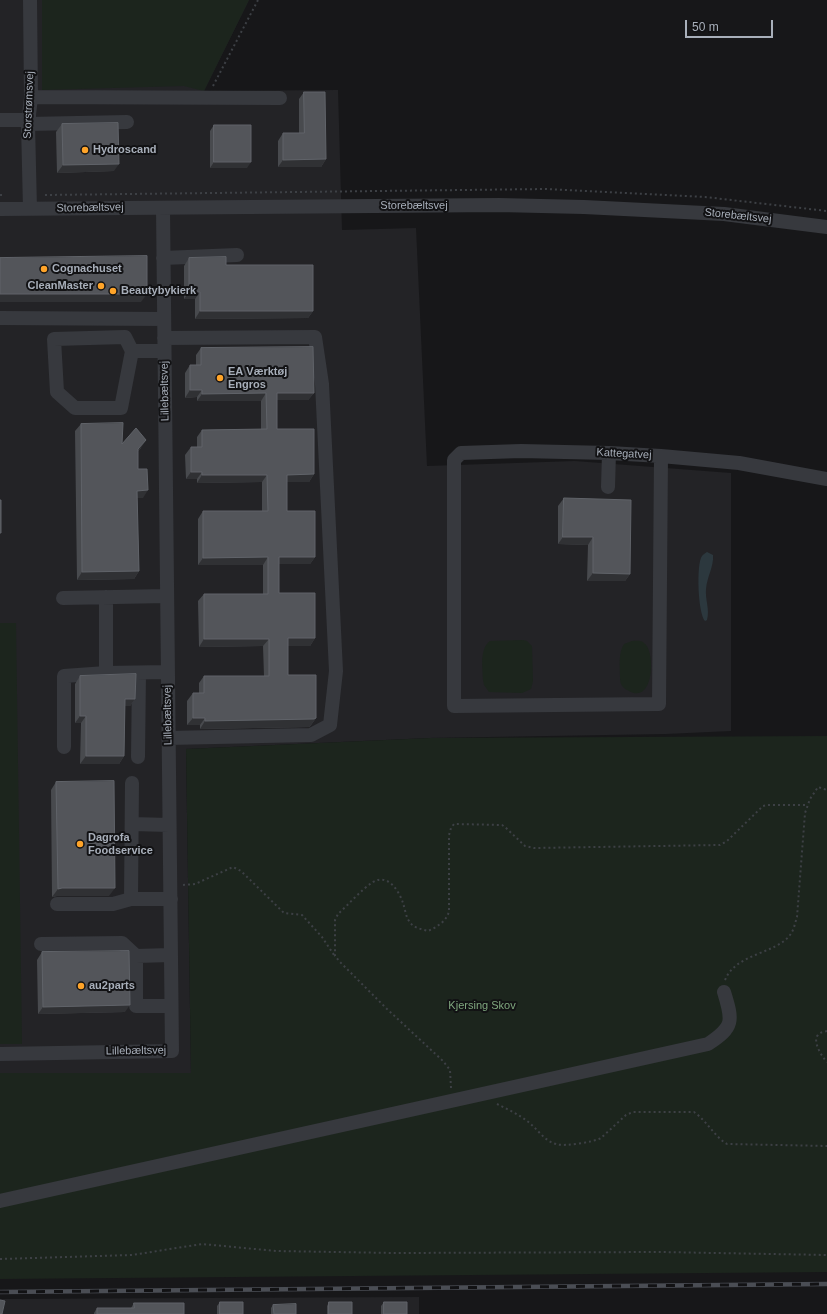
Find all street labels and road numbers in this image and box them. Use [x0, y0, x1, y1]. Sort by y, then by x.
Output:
street label: Storstrømsvej [21, 71, 37, 139]
street label: Storebæltsvej [380, 199, 448, 213]
street label: Storebæltsvej [56, 201, 124, 215]
street label: Storebæltsvej [704, 206, 772, 226]
street label: Lillebæltsvej [158, 361, 172, 421]
street label: Kattegatvej [596, 446, 652, 462]
street label: Lillebæltsvej [161, 685, 175, 745]
street label: Lillebæltsvej [106, 1044, 166, 1058]

